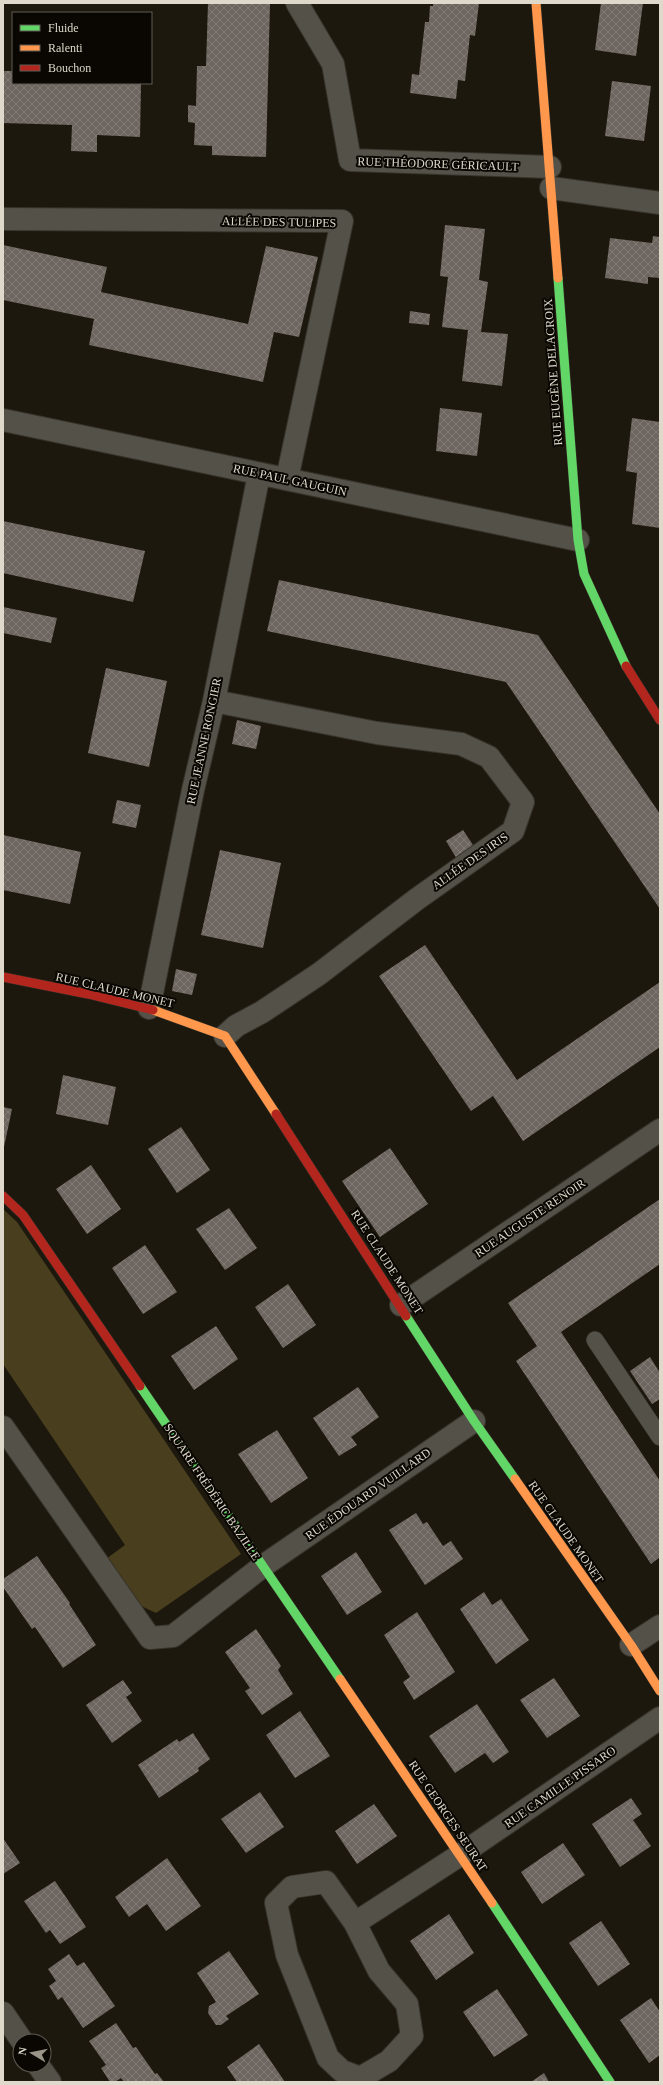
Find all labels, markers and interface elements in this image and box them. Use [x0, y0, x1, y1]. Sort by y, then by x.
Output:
legend [12, 12, 152, 84]
text: Fluide [48, 21, 79, 35]
text: Ralenti [48, 41, 83, 55]
text: Bouchon [48, 61, 91, 75]
street label: RUE THÉODORE GÉRICAULT [357, 154, 520, 174]
street label: ALLÉE DES TULIPES [222, 214, 336, 230]
street label: RUE EUGÈNE DELACROIX [541, 298, 565, 446]
street label: RUE PAUL GAUGUIN [232, 461, 348, 499]
street label: RUE JEANNE RONGIER [184, 677, 224, 805]
street label: ALLÉE DES IRIS [429, 830, 511, 892]
street label: RUE CLAUDE MONET [54, 970, 176, 1011]
street label: RUE AUGUSTE RENOIR [472, 1176, 588, 1260]
street label: RUE CLAUDE MONET [348, 1207, 426, 1317]
street label: SQUARE FRÉDÉRIC BAZILLE [161, 1421, 263, 1563]
street label: RUE ÉDOUARD VUILLARD [303, 1445, 434, 1543]
street label: RUE CLAUDE MONET [525, 1478, 607, 1586]
street label: RUE CAMILLE PISSARO [502, 1743, 619, 1831]
street label: RUE GEORGES SEURAT [406, 1758, 491, 1875]
north arrow [12, 2033, 52, 2073]
text: N [16, 2046, 29, 2056]

